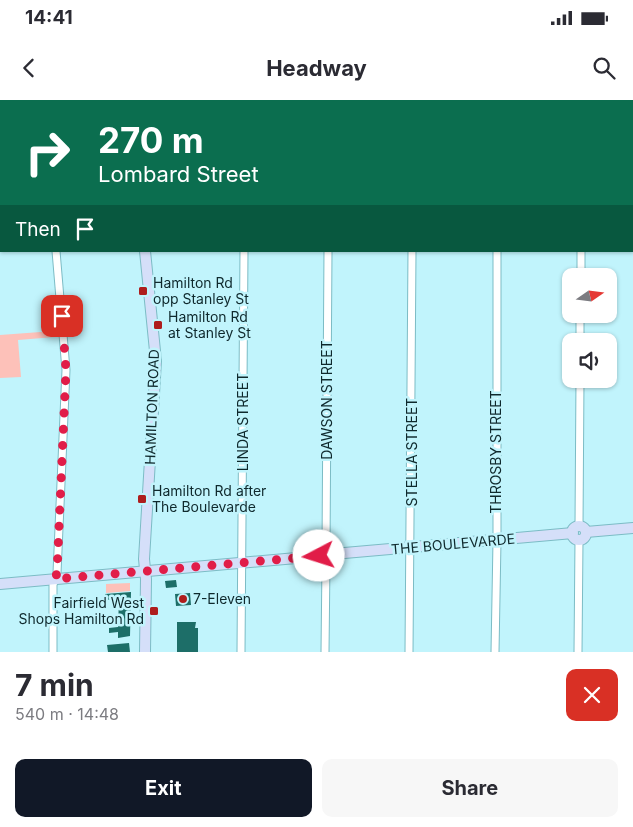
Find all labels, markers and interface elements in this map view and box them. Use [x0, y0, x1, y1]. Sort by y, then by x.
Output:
text: 14:41 [25, 6, 73, 29]
icon: back [15, 54, 43, 82]
icon: search [590, 54, 618, 82]
text: Headway [266, 55, 367, 81]
text: 270 m [98, 119, 204, 161]
icon: right [15, 120, 80, 185]
text: Lombard Street [98, 161, 259, 187]
icon: arrive [71, 215, 99, 243]
text: Then [15, 218, 61, 241]
north arrow [562, 268, 618, 322]
map controls [562, 268, 617, 388]
place label: Hamilton Rd opp Stanley St [153, 274, 249, 307]
marker: Hamilton Rd opp Stanley St [137, 285, 149, 297]
pin [41, 295, 83, 337]
icon: arrive [48, 302, 76, 330]
place label: Hamilton Rd at Stanley St [168, 308, 251, 341]
marker: Hamilton Rd at Stanley St [152, 319, 164, 331]
button: sound [562, 333, 617, 388]
street label: DAWSON STREET [318, 340, 335, 460]
street label: HAMILTON ROAD [141, 349, 162, 465]
street label: LINDA STREET [234, 373, 251, 471]
street label: THROSBY STREET [487, 390, 504, 514]
street label: STELLA STREET [403, 398, 420, 506]
place label: Hamilton Rd after The Boulevarde [152, 482, 266, 515]
marker: Hamilton Rd after The Boulevarde [136, 493, 148, 505]
position arrow [292, 529, 344, 581]
street label: THE BOULEVARDE [390, 530, 516, 557]
place label: 7-Eleven [193, 590, 251, 607]
marker: 7-Eleven [177, 593, 189, 605]
place label: Fairfield West Shops Hamilton Rd [19, 594, 144, 627]
marker: Fairfield West Shops Hamilton Rd [148, 605, 160, 617]
text: 7 min [15, 667, 94, 703]
button: close [566, 669, 618, 721]
text: 540 m · 14:48 [15, 704, 119, 724]
button: Exit [15, 759, 312, 817]
button: Share [322, 759, 618, 817]

